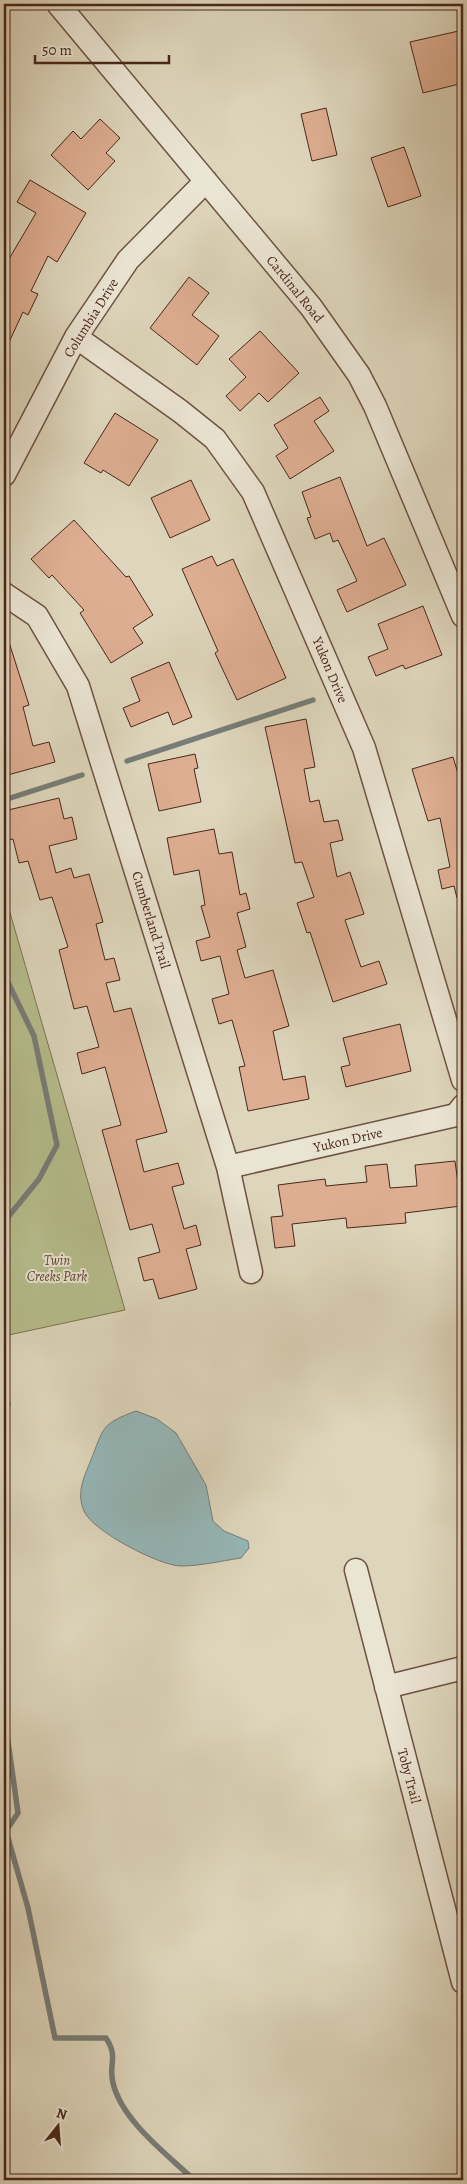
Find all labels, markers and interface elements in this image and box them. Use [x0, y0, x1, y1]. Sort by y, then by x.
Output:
scale bar [35, 32, 169, 64]
text: 50 m [42, 40, 72, 60]
street label: Cardinal Road [262, 251, 328, 327]
street label: Columbia Drive [59, 275, 123, 361]
street label: Yukon Drive [307, 633, 352, 706]
street label: Cumberland Trail [127, 869, 175, 972]
street label: Yukon Drive [311, 1123, 384, 1157]
park label: Twin Creeks Park [27, 1251, 87, 1286]
street label: Toby Trail [393, 1746, 426, 1806]
north arrow [32, 2102, 82, 2152]
text: N [54, 2103, 69, 2125]

